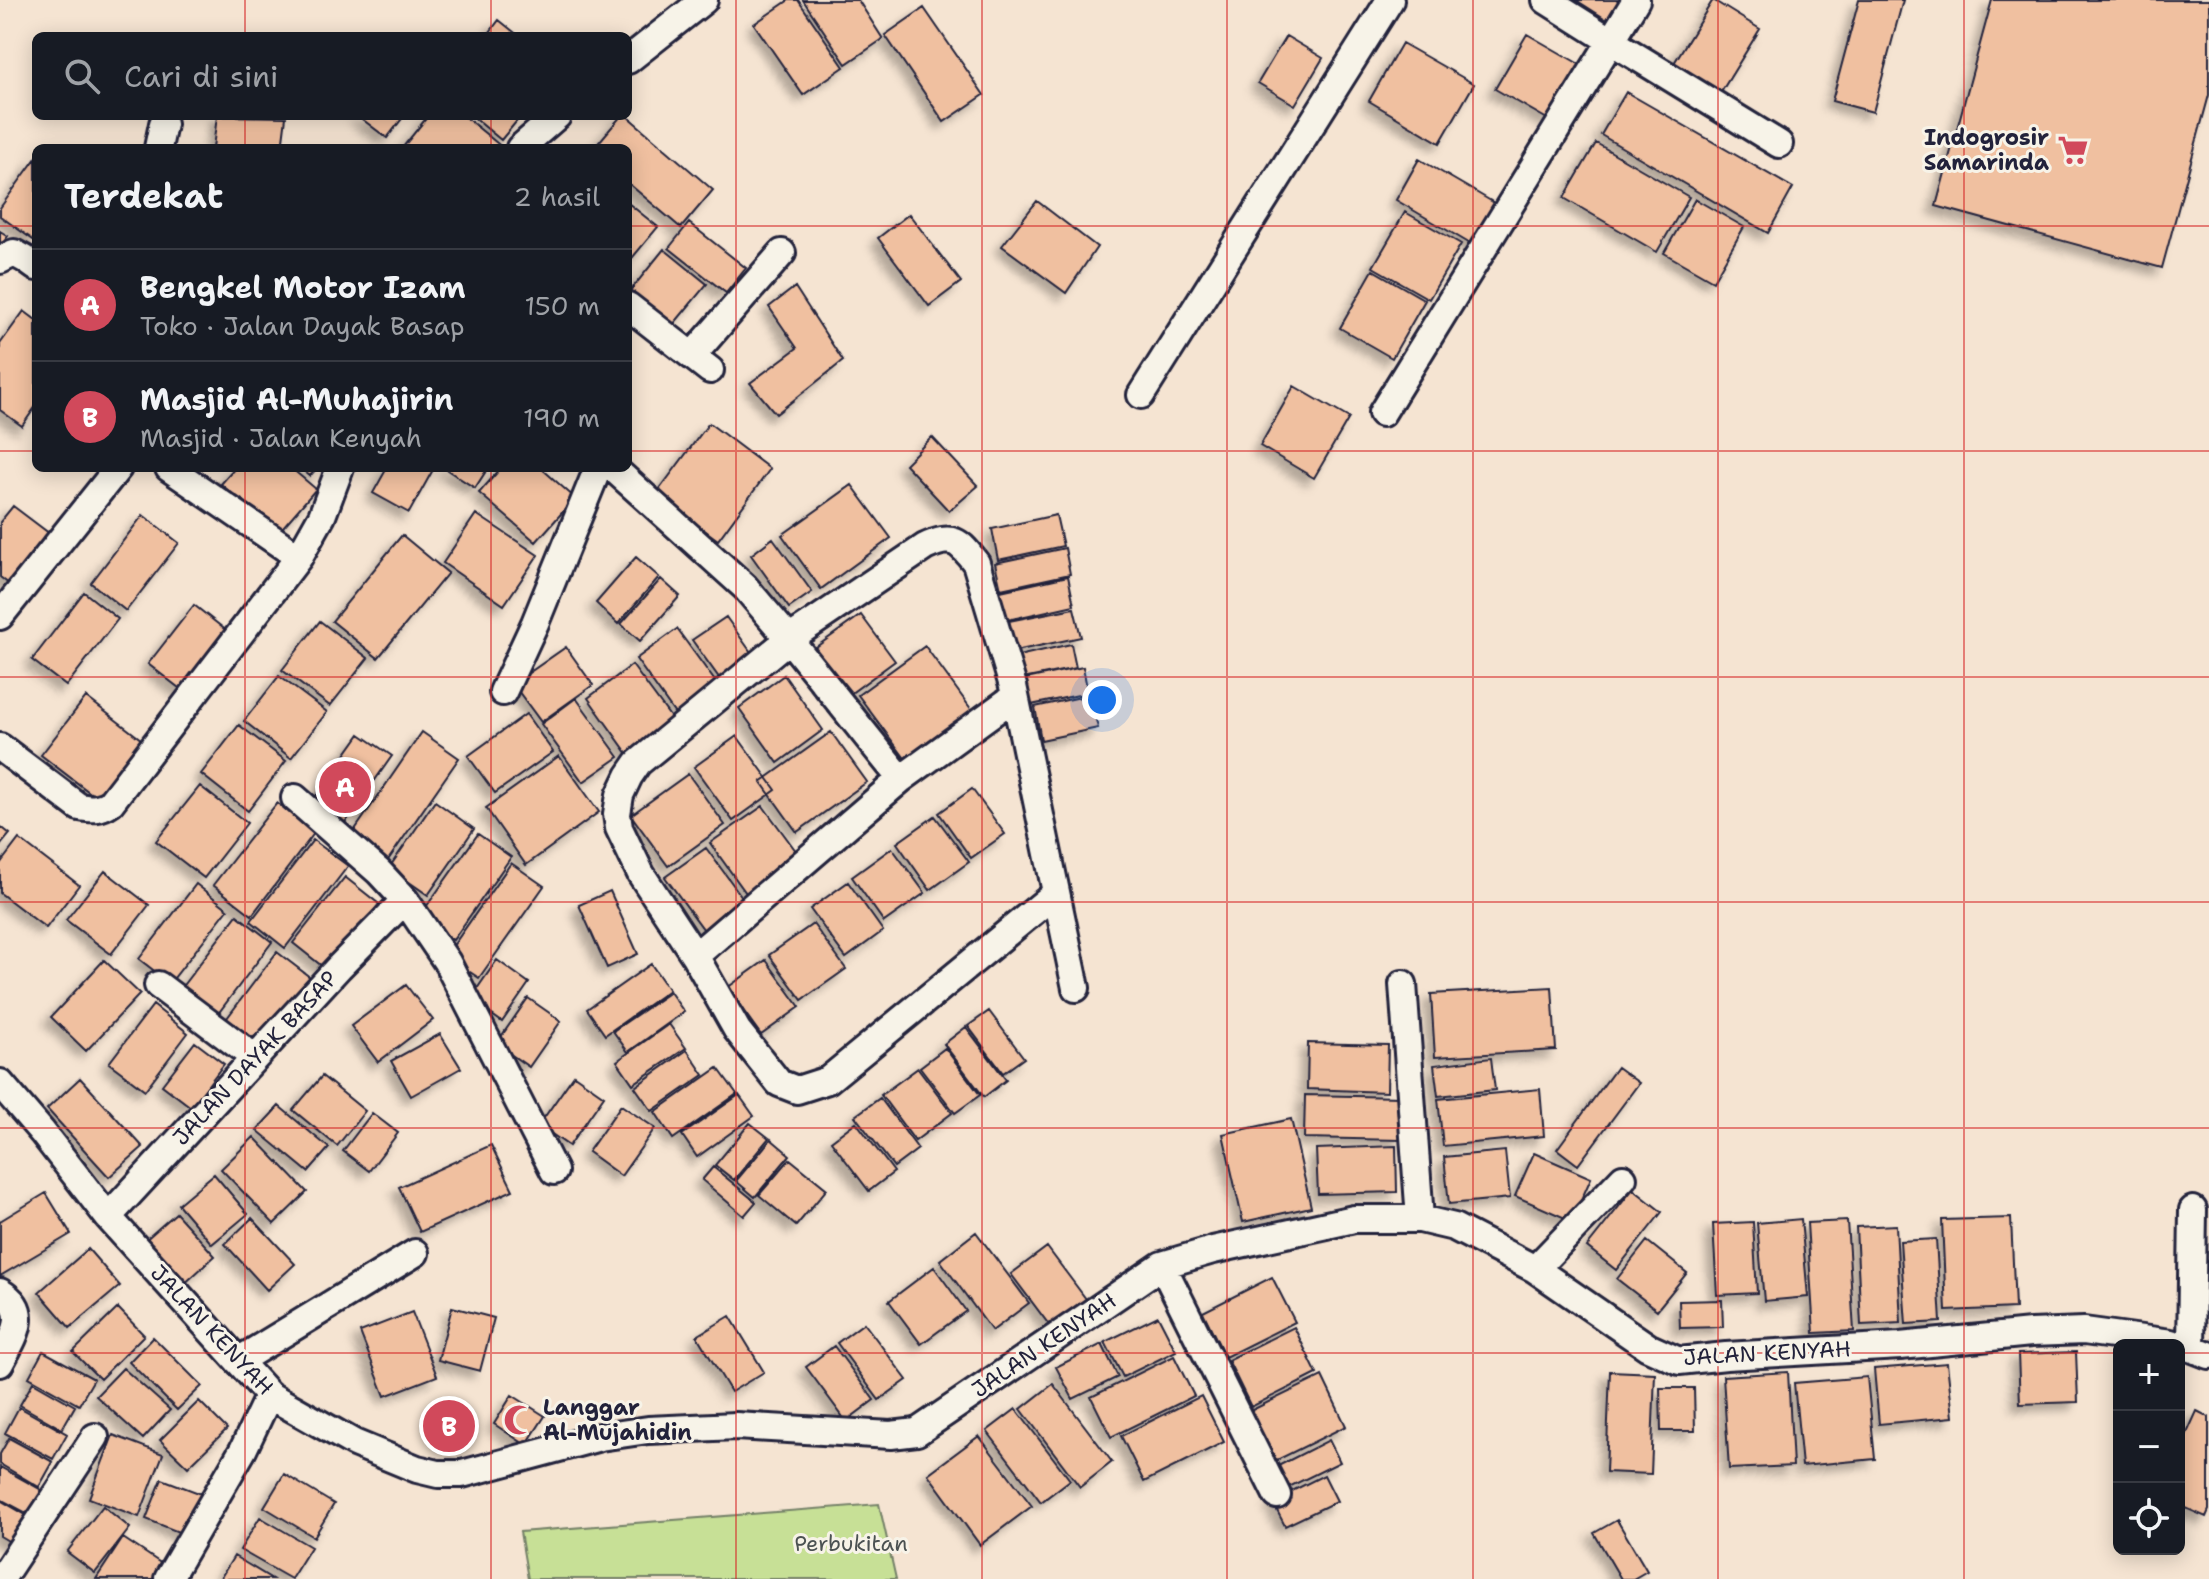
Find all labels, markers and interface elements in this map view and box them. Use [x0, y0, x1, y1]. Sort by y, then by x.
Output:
search box [32, 32, 632, 120]
icon: search [60, 54, 104, 98]
text: Cari di sini [124, 56, 279, 97]
place label: Indogrosir Samarinda [1924, 123, 2049, 177]
supermarket icon: Indogrosir Samarinda [2056, 133, 2090, 167]
text: Terdekat [64, 173, 223, 219]
text: 2 hasil [514, 179, 600, 214]
text: Bengkel Motor Izam [140, 267, 466, 308]
text: A [80, 288, 100, 323]
text: 150 m [524, 288, 600, 323]
text: Toko · Jalan Dayak Basap [140, 308, 465, 343]
text: Masjid Al-Muhajirin [140, 379, 454, 420]
text: B [82, 400, 98, 435]
text: 190 m [523, 400, 600, 435]
text: Masjid · Jalan Kenyah [140, 420, 422, 455]
your location [1082, 680, 1122, 720]
pin: A [319, 757, 371, 817]
street label: JALAN DAYAK BASAP [166, 964, 344, 1152]
street label: JALAN KENYAH [144, 1259, 280, 1401]
street label: JALAN KENYAH [966, 1286, 1122, 1404]
street label: JALAN KENYAH [1682, 1334, 1852, 1372]
map controls [2113, 1339, 2185, 1555]
button: + [2113, 1339, 2185, 1411]
place label: Langgar Al-Mujahidin [543, 1393, 692, 1447]
pin: B [423, 1396, 475, 1456]
mosque icon: Langgar Al-Mujahidin [502, 1403, 536, 1437]
button: − [2113, 1411, 2185, 1483]
button: locate [2113, 1483, 2185, 1555]
park label: Perbukitan [794, 1529, 908, 1558]

